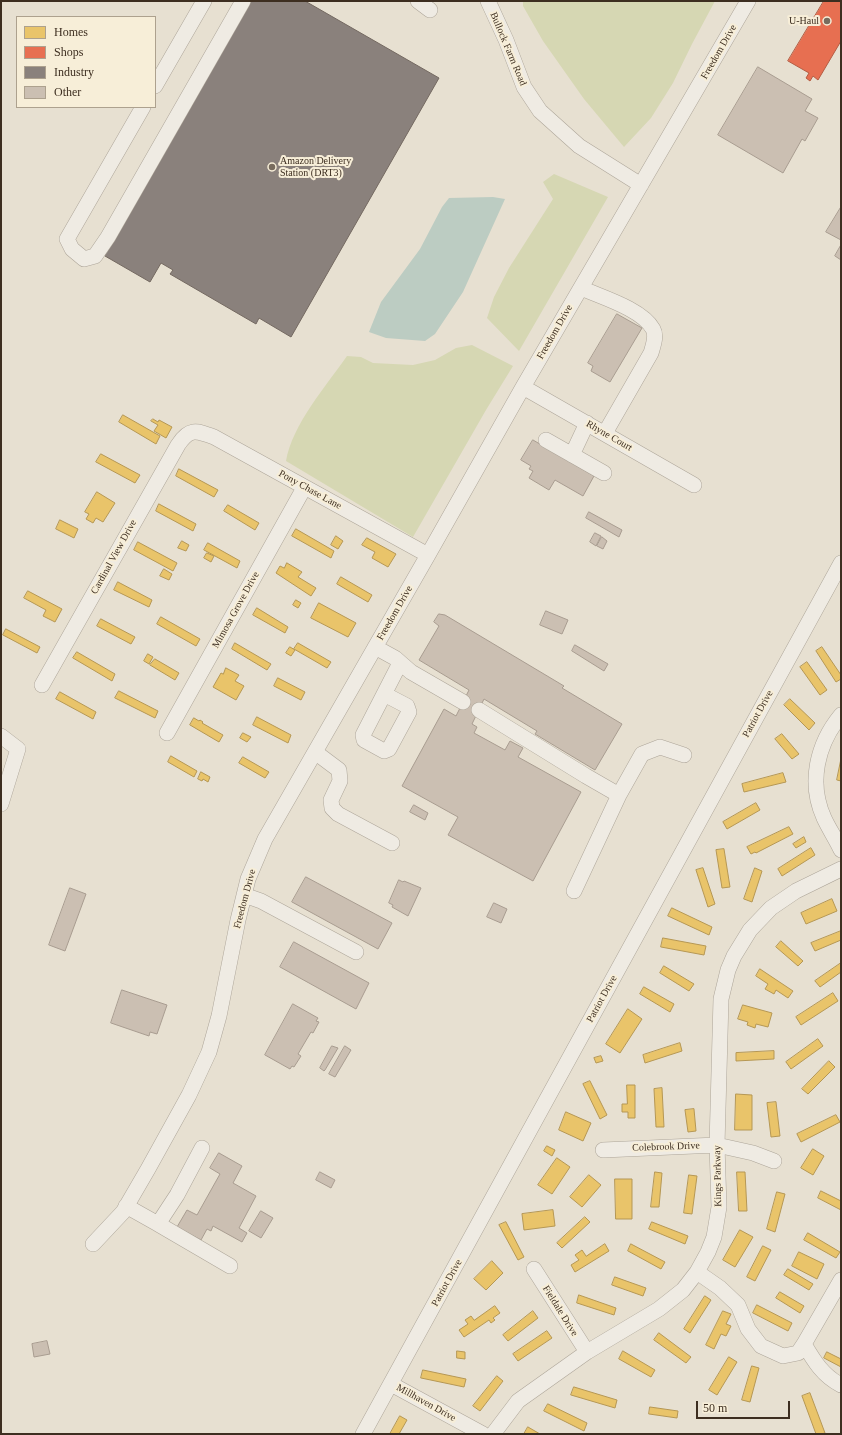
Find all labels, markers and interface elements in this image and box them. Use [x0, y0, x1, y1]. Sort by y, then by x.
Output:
street label: Bullock Farm Road [487, 10, 529, 88]
place label: U-Haul [789, 15, 819, 27]
legend [16, 16, 156, 108]
marker: U-Haul [822, 16, 832, 26]
street label: Freedom Drive [699, 23, 739, 81]
text: Homes [54, 25, 88, 39]
text: Shops [54, 45, 83, 59]
text: Industry [54, 65, 94, 79]
text: Other [54, 85, 81, 99]
place label: Amazon Delivery Station (DRT3) [280, 155, 351, 178]
marker: Amazon Delivery Station (DRT3) [267, 162, 277, 172]
street label: Freedom Drive [535, 303, 575, 361]
street label: Rhyne Court [584, 418, 634, 454]
street label: Pony Chase Lane [276, 468, 344, 512]
street label: Cardinal View Drive [89, 518, 139, 596]
street label: Mimosa Grove Drive [210, 570, 262, 650]
street label: Freedom Drive [375, 584, 415, 642]
street label: Patriot Drive [740, 688, 776, 740]
street label: Freedom Drive [231, 868, 259, 930]
street label: Patriot Drive [584, 973, 620, 1025]
street label: Colebrook Drive [632, 1140, 700, 1154]
street label: Kings Parkway [711, 1145, 725, 1207]
street label: Patriot Drive [429, 1257, 465, 1309]
street label: Fieldale Drive [540, 1283, 580, 1339]
street label: Millhaven Drive [394, 1382, 458, 1424]
scale bar [698, 1393, 792, 1419]
text: 50 m [703, 1401, 727, 1415]

